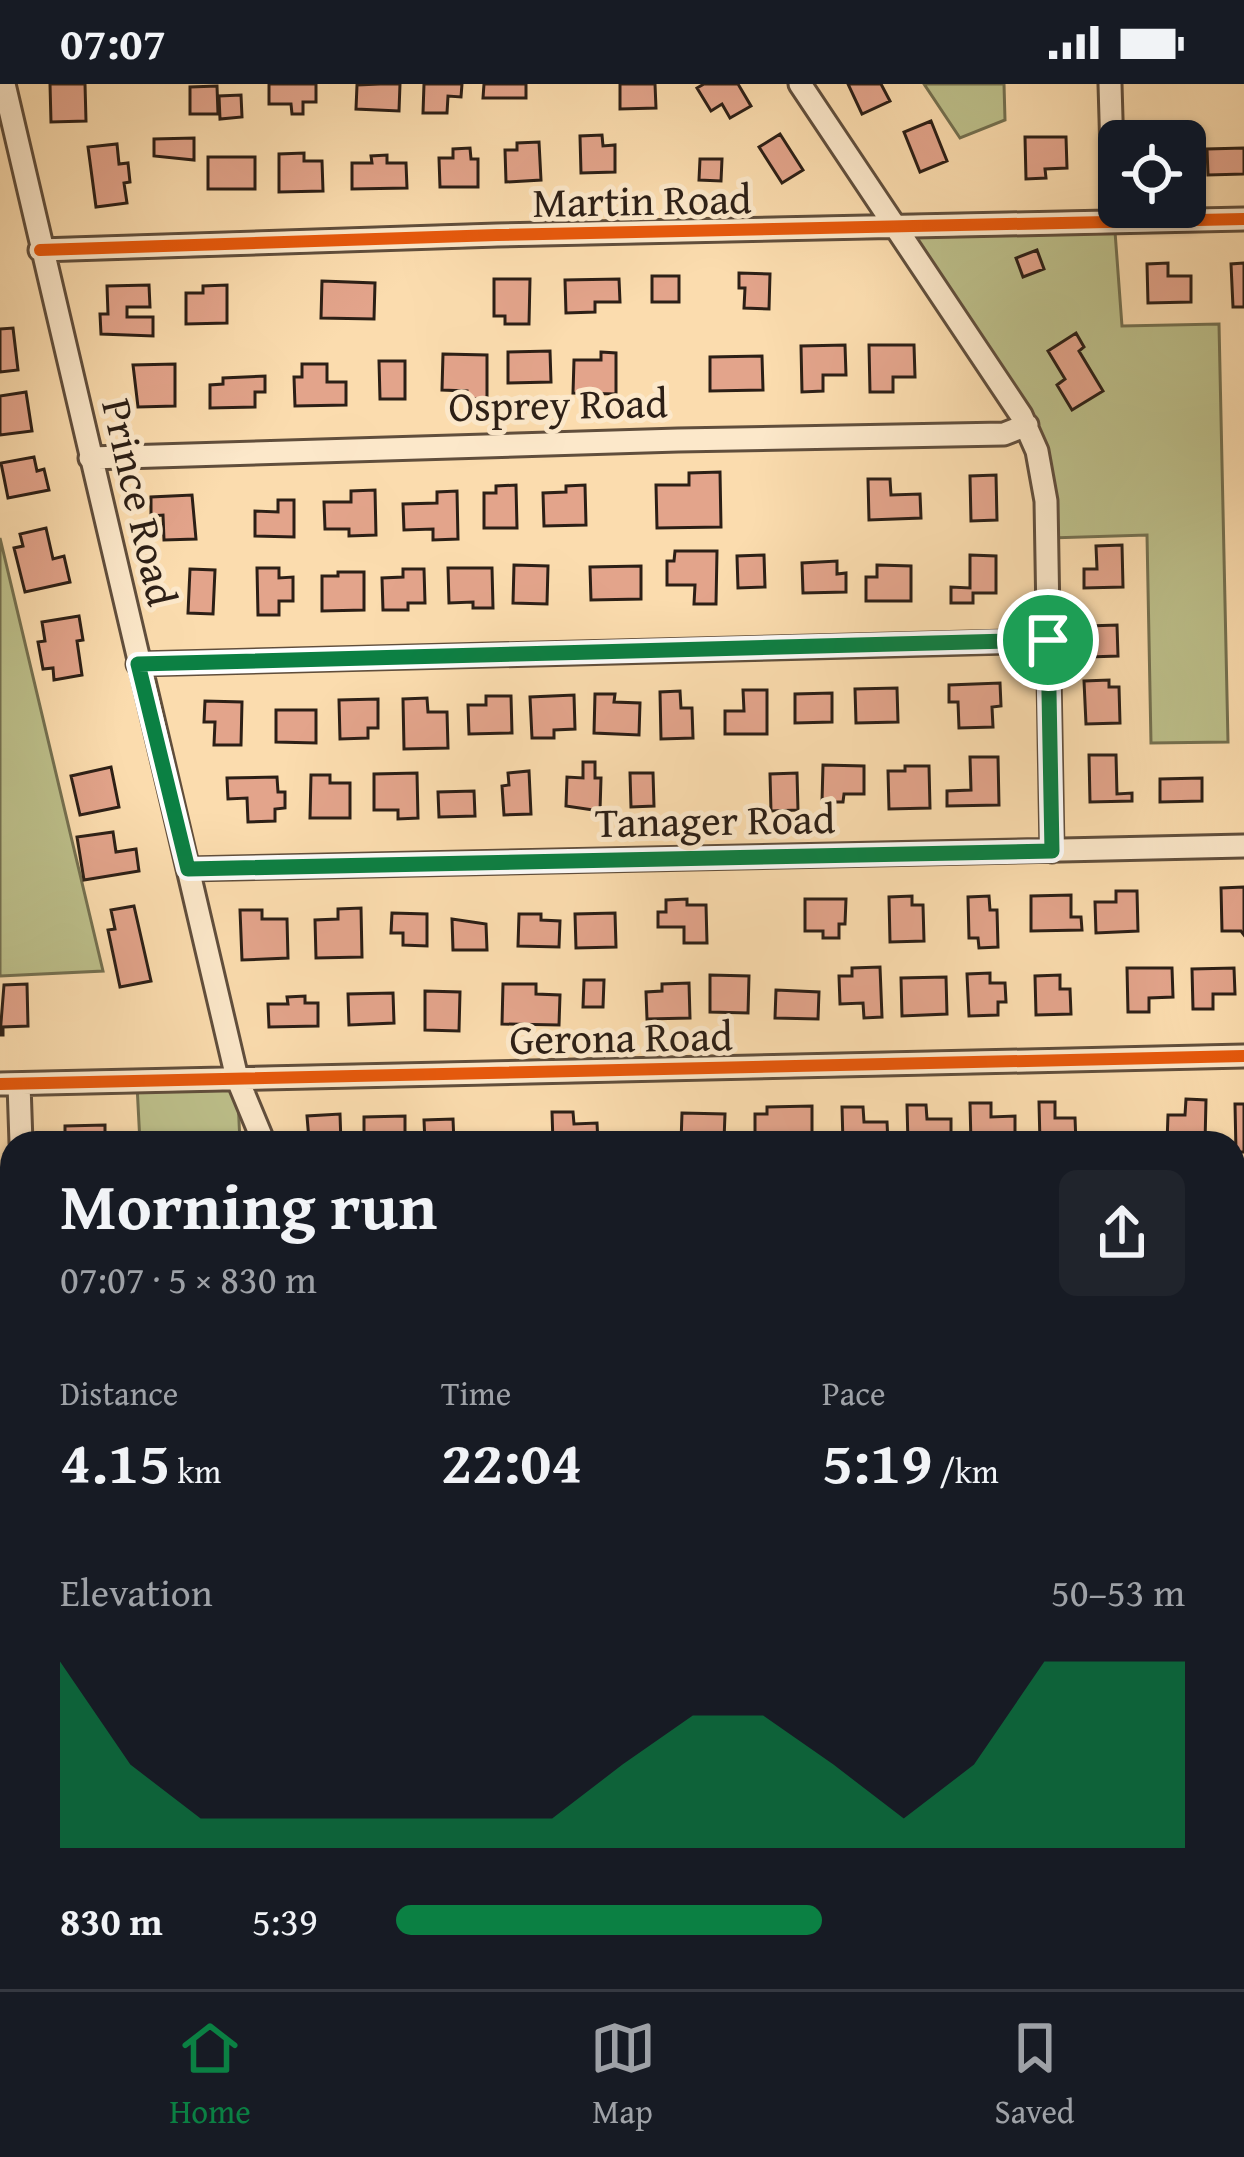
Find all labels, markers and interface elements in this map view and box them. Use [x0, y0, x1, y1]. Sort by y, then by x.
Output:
text: 07:07 [60, 10, 166, 75]
map controls [1098, 120, 1206, 228]
button: locate [1098, 120, 1206, 228]
street label: Martin Road [532, 167, 753, 232]
street label: Osprey Road [448, 371, 669, 436]
street label: Prince Road [87, 392, 194, 612]
pin [997, 589, 1099, 691]
icon: arrive [1015, 607, 1081, 673]
street label: Tanager Road [594, 787, 836, 852]
street label: Gerona Road [509, 1004, 734, 1069]
text: Morning run [60, 1156, 437, 1253]
button: share [1059, 1170, 1185, 1296]
text: 07:07 · 5 × 830 m [60, 1250, 317, 1307]
text: Distance [60, 1369, 178, 1417]
text: Time [441, 1369, 511, 1417]
text: Pace [822, 1369, 885, 1417]
text: 4.15 [60, 1417, 170, 1505]
text: 22:04 [441, 1417, 582, 1505]
text: 5:19 [822, 1417, 932, 1505]
text: km [170, 1447, 221, 1495]
text: /km [932, 1447, 999, 1495]
text: Elevation [60, 1563, 213, 1620]
text: 50–53 m [1051, 1563, 1185, 1620]
text: 830 m [60, 1892, 163, 1949]
text: 5:39 [252, 1892, 318, 1949]
tab: Home [169, 2015, 251, 2135]
tab: Map [590, 2015, 656, 2135]
tab: Saved [995, 2015, 1075, 2135]

